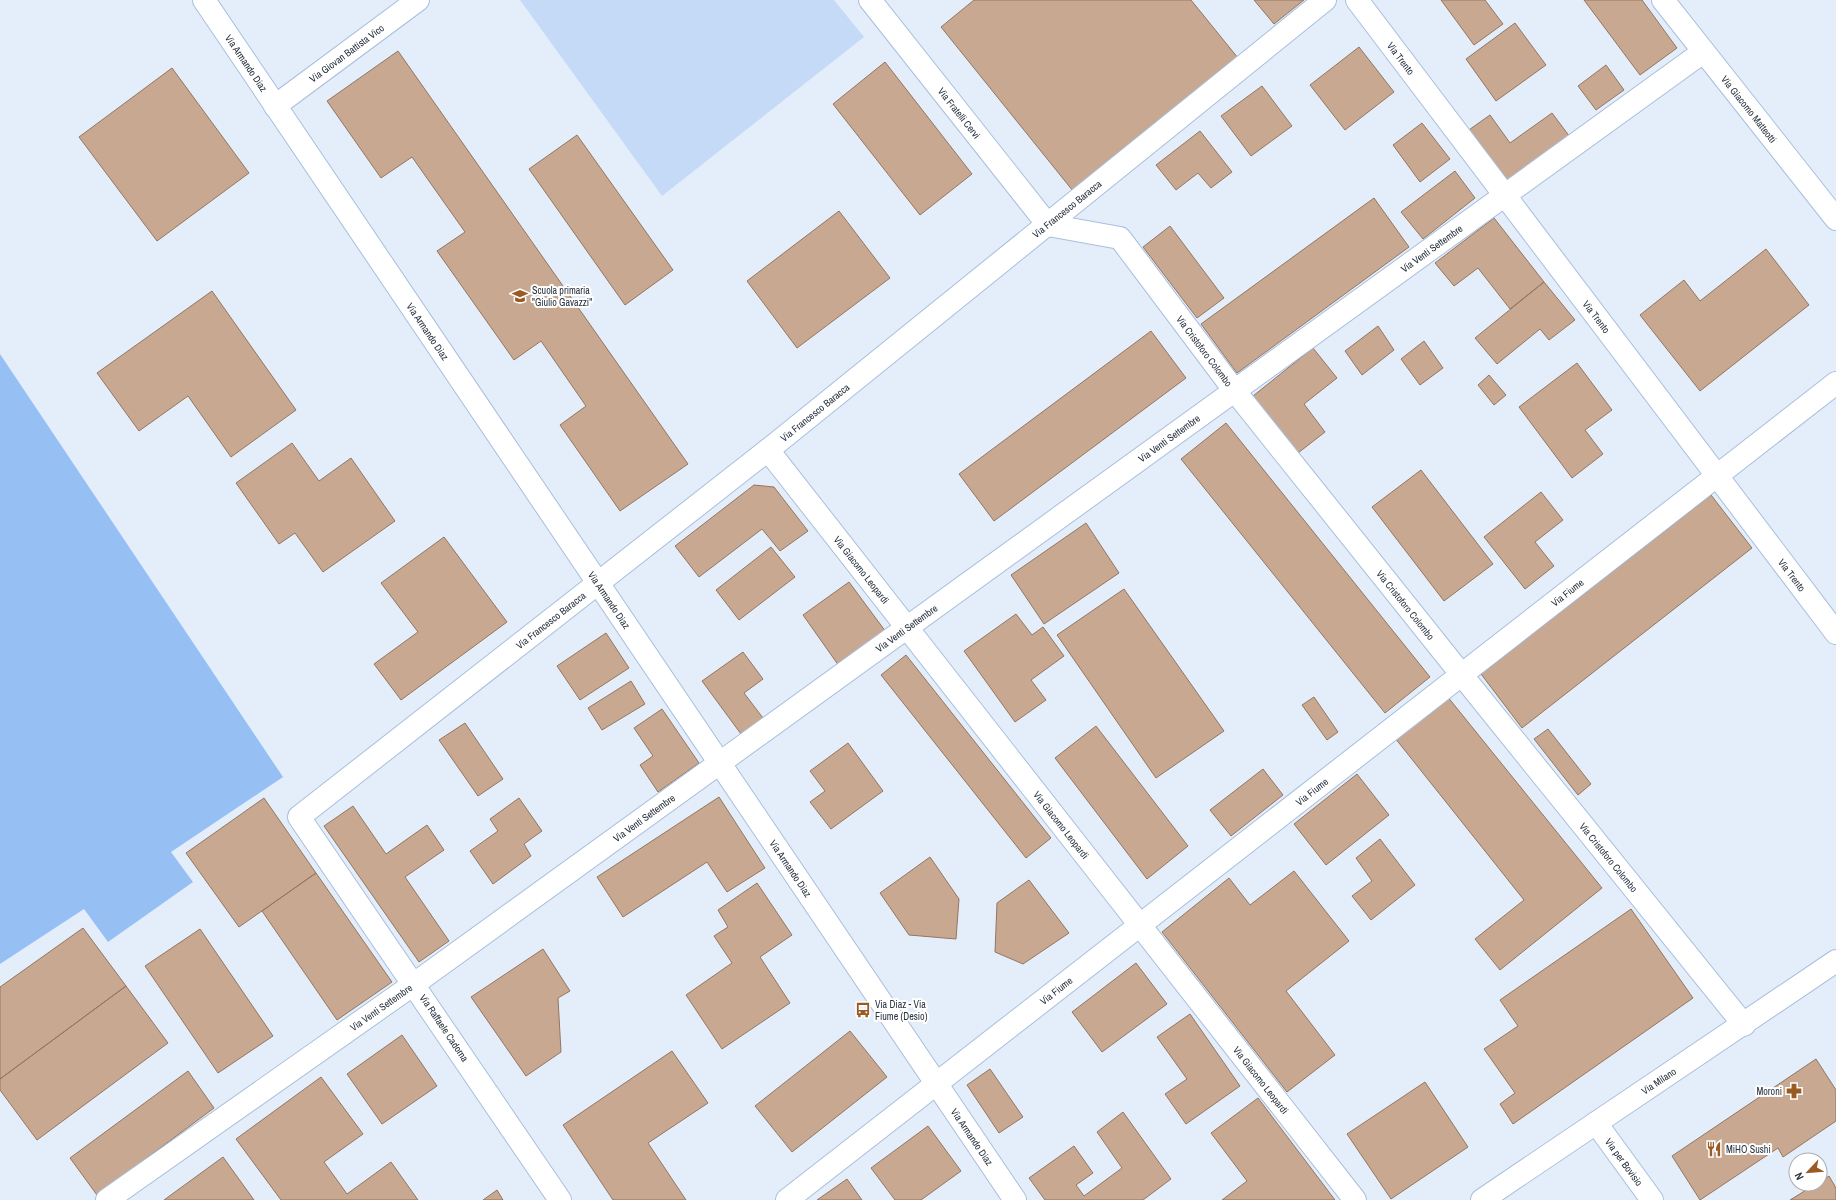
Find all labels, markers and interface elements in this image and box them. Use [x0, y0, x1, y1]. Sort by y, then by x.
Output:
street label: Via Giovan Battista Vico [307, 21, 387, 85]
street label: Via Armando Diaz [223, 32, 271, 94]
street label: Via Trento [1384, 39, 1418, 78]
street label: Via Giacomo Matteotti [1719, 73, 1780, 145]
street label: Via Fratelli Cervi [935, 85, 984, 141]
street label: Via Francesco Baracca [1029, 177, 1104, 241]
street label: Via Venti Settembre [1398, 221, 1465, 275]
place label: Scuola primaria "Giulio Gavazzi" [532, 284, 592, 309]
school or university icon: Scuola primaria "Giulio Gavazzi" [511, 287, 529, 305]
street label: Via Trento [1580, 298, 1613, 336]
street label: Via Armando Diaz [404, 300, 452, 363]
street label: Via Cristoforo Colombo [1174, 313, 1236, 389]
street label: Via Francesco Baracca [777, 380, 852, 444]
street label: Via Venti Settembre [1135, 411, 1203, 465]
street label: Via Giacomo Leopardi [831, 533, 892, 606]
street label: Via Trento [1775, 556, 1809, 594]
street label: Via Cristoforo Colombo [1374, 567, 1438, 643]
street label: Via Armando Diaz [585, 569, 633, 631]
street label: Via Fiume [1548, 575, 1586, 609]
street label: Via Francesco Baracca [513, 588, 589, 651]
street label: Via Venti Settembre [873, 601, 940, 655]
street label: Via Fiume [1293, 774, 1331, 808]
street label: Via Giacomo Leopardi [1031, 788, 1092, 861]
street label: Via Venti Settembre [610, 791, 678, 845]
street label: Via Cristoforo Colombo [1577, 820, 1641, 895]
street label: Via Armando Diaz [767, 837, 815, 899]
street label: Via Fiume [1037, 973, 1075, 1007]
street label: Via Venti Settembre [347, 981, 415, 1034]
street label: Via Raffaele Cadorna [417, 992, 472, 1065]
place label: Via Diaz - Via Fiume (Desio) [875, 998, 928, 1023]
bus stop icon: Via Diaz - Via Fiume (Desio) [854, 1001, 872, 1019]
street label: Via Giacomo Leopardi [1231, 1044, 1292, 1116]
street label: Via Milano [1639, 1064, 1679, 1097]
pharmacy icon: Moroni [1785, 1082, 1803, 1100]
place label: Moroni [1756, 1085, 1782, 1098]
street label: Via Armando Diaz [948, 1106, 996, 1168]
street label: Via per Bovisio [1603, 1135, 1646, 1189]
restaurant icon: MiHO Sushi [1705, 1140, 1723, 1158]
place label: MiHO Sushi [1726, 1143, 1771, 1156]
north arrow [1788, 1152, 1828, 1192]
text: N [1791, 1170, 1807, 1182]

